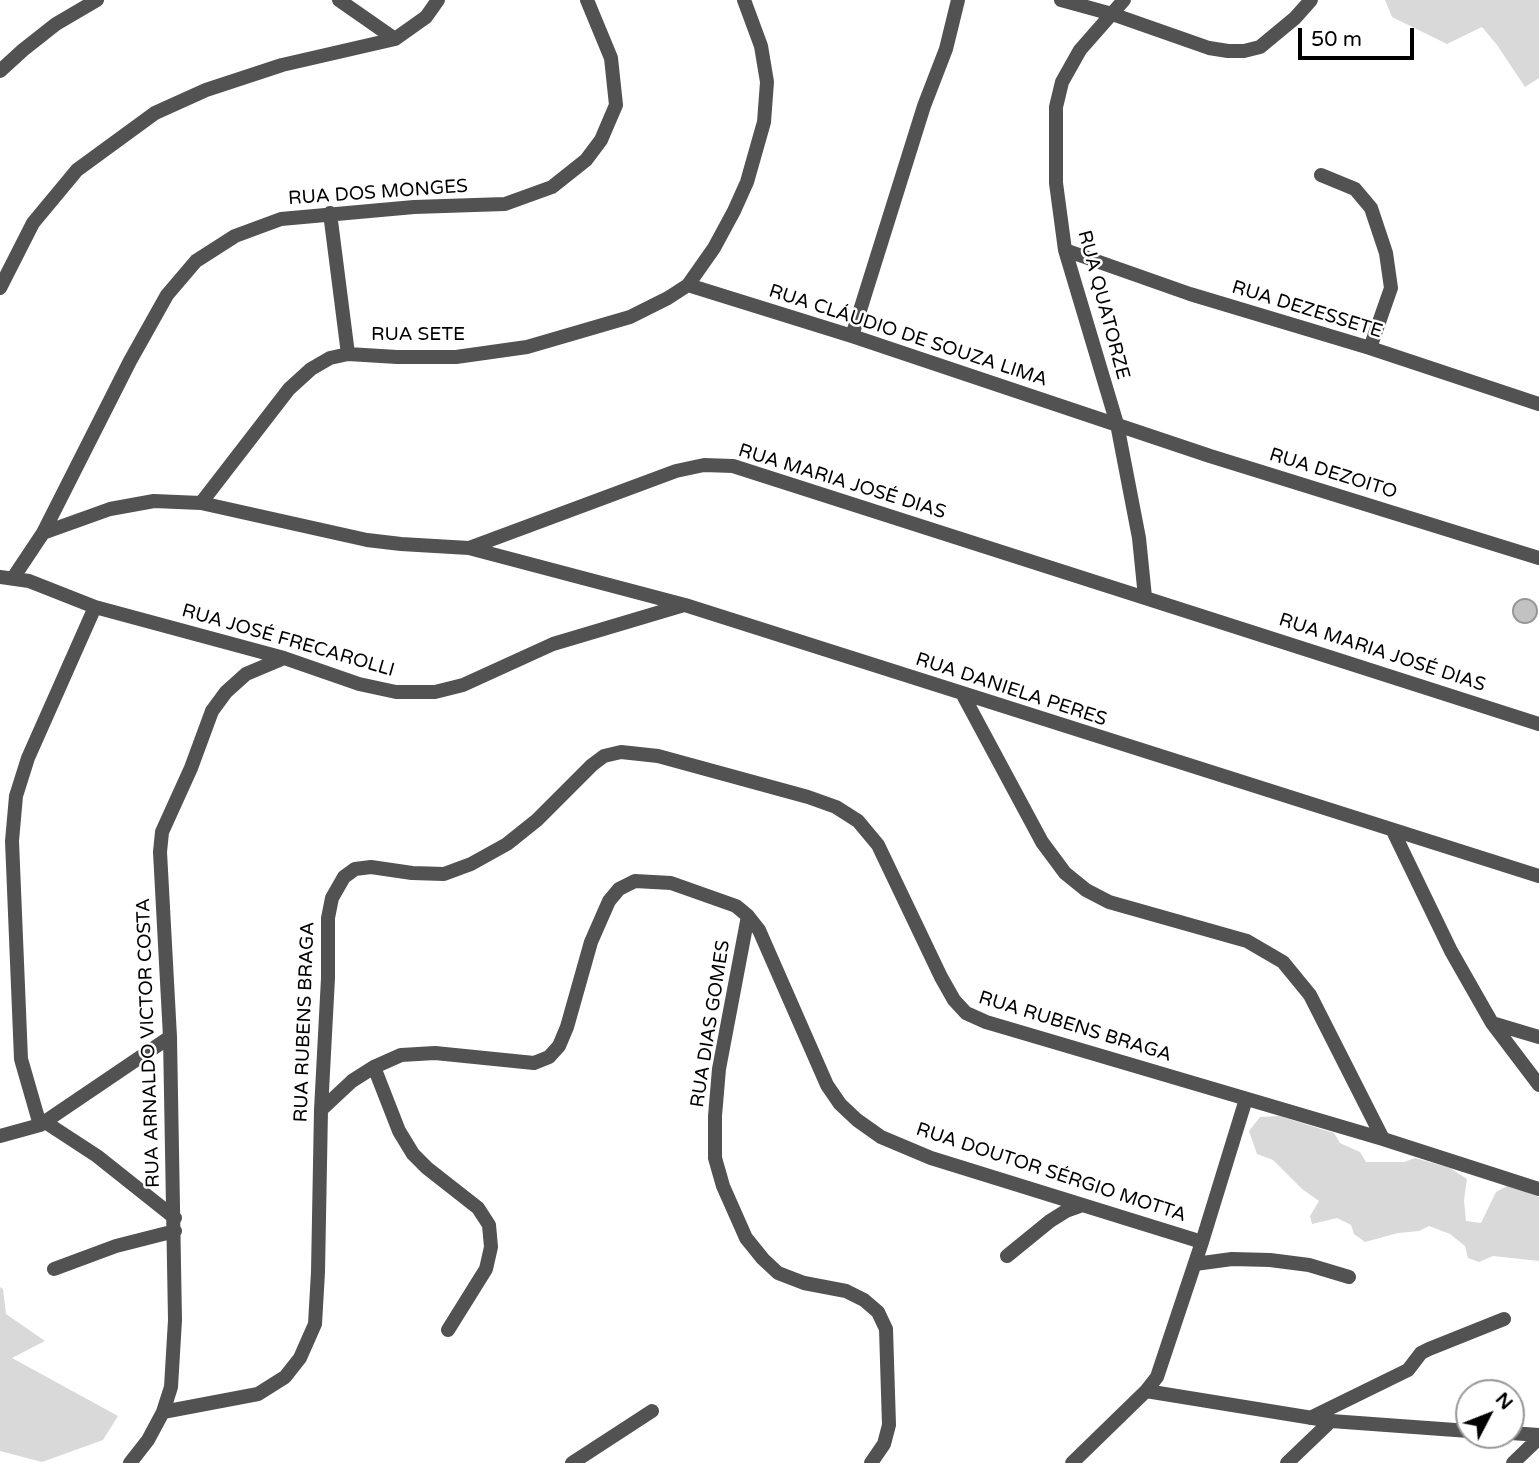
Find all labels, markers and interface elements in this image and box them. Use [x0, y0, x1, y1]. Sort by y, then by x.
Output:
scale bar [1301, 14, 1416, 58]
text: 50 m [1311, 27, 1362, 52]
street label: RUA DOS MONGES [287, 175, 469, 211]
street label: RUA QUATORZE [1072, 228, 1134, 382]
street label: RUA DEZESSETE [1229, 276, 1385, 344]
street label: RUA CLÁUDIO DE SOUZA LIMA [766, 280, 1050, 392]
street label: RUA SETE [371, 324, 465, 346]
street label: RUA MARIA JOSÉ DIAS [735, 440, 949, 524]
street label: RUA DEZOITO [1266, 444, 1400, 504]
street label: RUA JOSÉ FRECAROLLI [179, 600, 397, 682]
street label: RUA MARIA JOSÉ DIAS [1276, 609, 1488, 697]
street label: RUA DANIELA PERES [913, 648, 1109, 732]
street label: RUA ARNALDO VICTOR COSTA [133, 898, 165, 1188]
street label: RUA RUBENS BRAGA [290, 921, 320, 1123]
street label: RUA DIAS GOMES [687, 939, 735, 1109]
street label: RUA RUBENS BRAGA [976, 987, 1174, 1067]
street label: RUA DOUTOR SÉRGIO MOTTA [913, 1118, 1189, 1228]
north arrow [1455, 1379, 1525, 1449]
text: N [1491, 1388, 1517, 1414]

